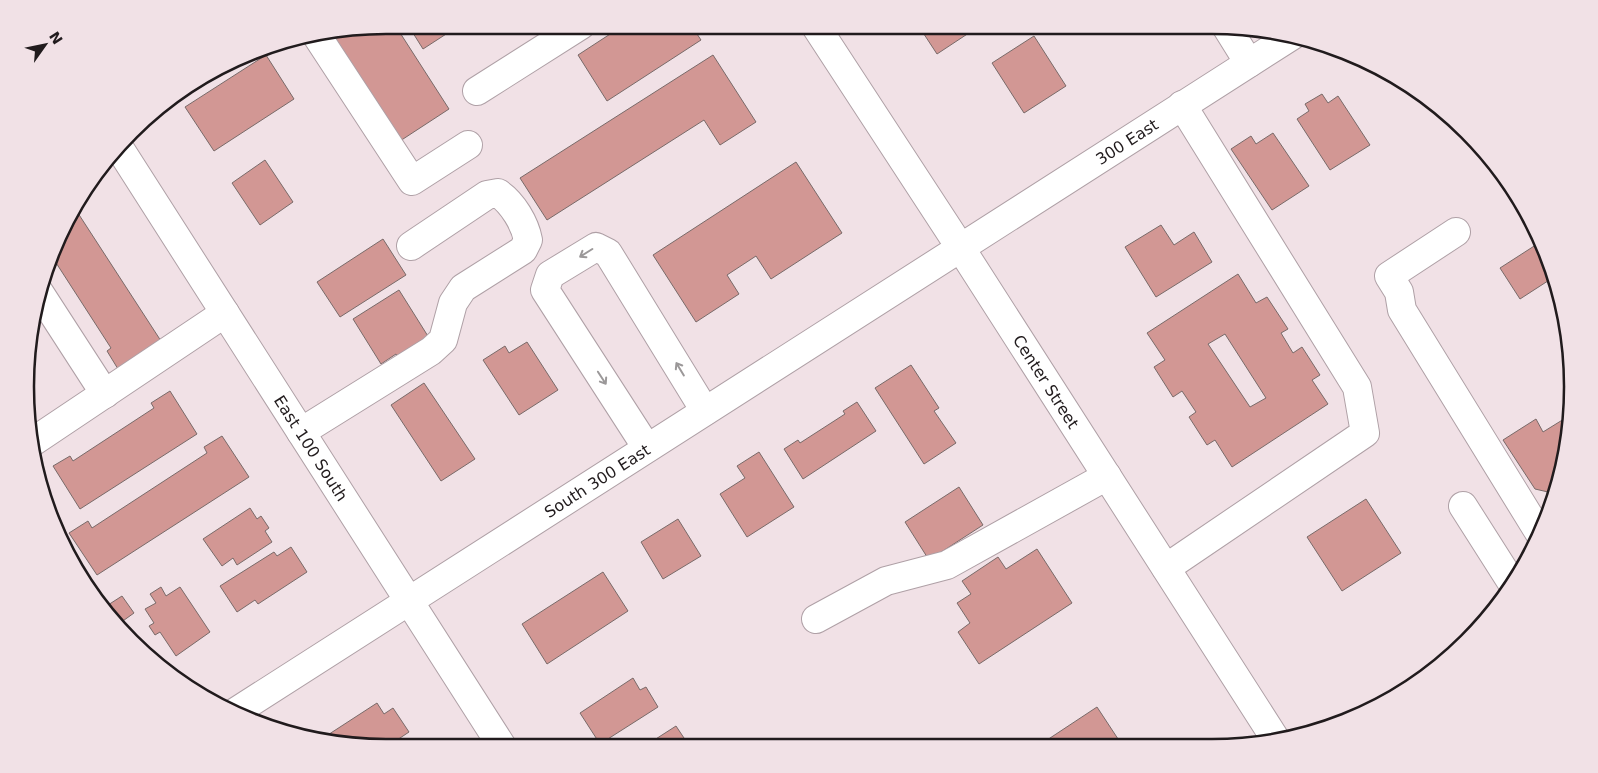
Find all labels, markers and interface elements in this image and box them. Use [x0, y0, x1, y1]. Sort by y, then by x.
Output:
north arrow [20, 20, 70, 70]
text: N [46, 29, 66, 47]
street label: 300 East [1092, 115, 1162, 169]
one-way arrow [579, 249, 593, 259]
street label: Center Street [1009, 331, 1083, 432]
one-way arrow [675, 362, 685, 377]
one-way arrow [597, 371, 608, 385]
street label: East 100 South [270, 392, 352, 505]
street label: South 300 East [541, 440, 654, 522]

